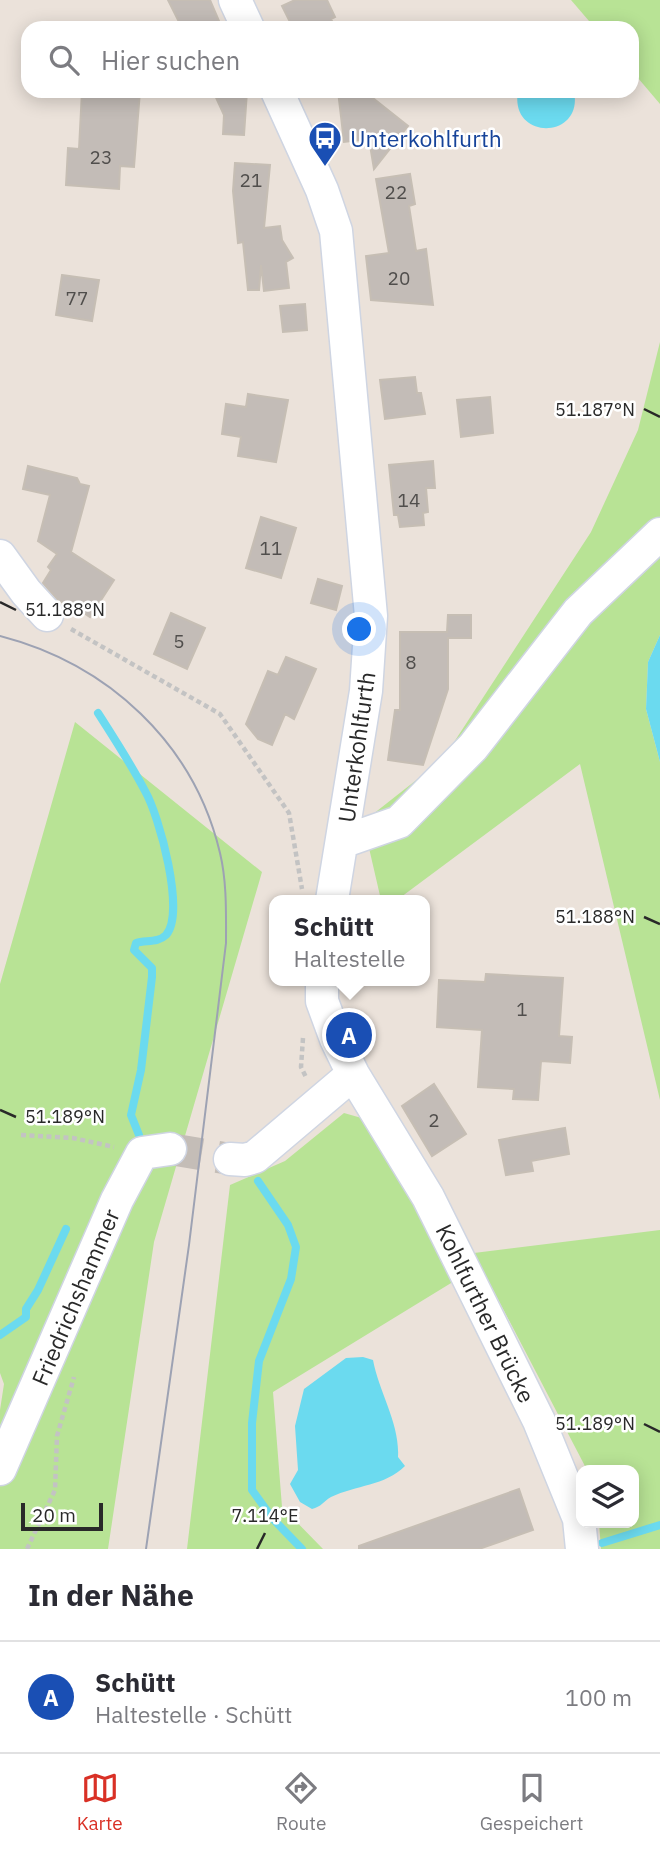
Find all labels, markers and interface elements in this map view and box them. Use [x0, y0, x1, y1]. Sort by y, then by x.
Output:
search box [21, 21, 639, 98]
icon: search [45, 41, 83, 79]
text: Hier suchen [101, 43, 240, 77]
bus stop icon: Unterkohlfurth [306, 119, 344, 168]
place label: Unterkohlfurth [350, 123, 502, 153]
house number: 23 [90, 145, 112, 169]
house number: 21 [240, 168, 262, 192]
house number: 22 [385, 180, 407, 204]
house number: 20 [388, 266, 410, 290]
house number: 77 [66, 286, 88, 310]
text: 51.187°N [555, 398, 635, 421]
house number: 14 [398, 488, 420, 512]
house number: 11 [260, 536, 282, 560]
text: 51.188°N [25, 598, 105, 621]
your location [342, 612, 376, 646]
house number: 5 [173, 629, 185, 653]
house number: 8 [405, 650, 417, 674]
street label: Unterkohlfurth [331, 670, 381, 824]
popup [269, 895, 430, 986]
text: 51.188°N [555, 905, 635, 928]
text: Schütt [294, 909, 374, 943]
text: Haltestelle [294, 943, 405, 973]
house number: 1 [516, 997, 528, 1021]
pin: A [326, 1009, 372, 1061]
text: 51.189°N [25, 1105, 105, 1128]
house number: 2 [428, 1108, 440, 1132]
street label: Friedrichshammer [24, 1204, 126, 1390]
street label: Kohlfurther Brücke [430, 1219, 542, 1407]
text: 51.189°N [555, 1412, 635, 1435]
map controls [576, 1465, 639, 1528]
button: layers [576, 1465, 639, 1528]
scale bar [21, 1500, 103, 1532]
text: 20 m [32, 1503, 76, 1527]
text: 7.114°E [231, 1504, 299, 1527]
text: In der Nähe [28, 1575, 194, 1614]
text: Schütt [95, 1665, 175, 1699]
text: A [43, 1682, 59, 1712]
text: 100 m [565, 1682, 632, 1712]
text: Haltestelle · Schütt [95, 1699, 292, 1729]
tab: Karte [77, 1769, 123, 1835]
tab: Route [276, 1769, 326, 1835]
tab: Gespeichert [480, 1769, 583, 1835]

